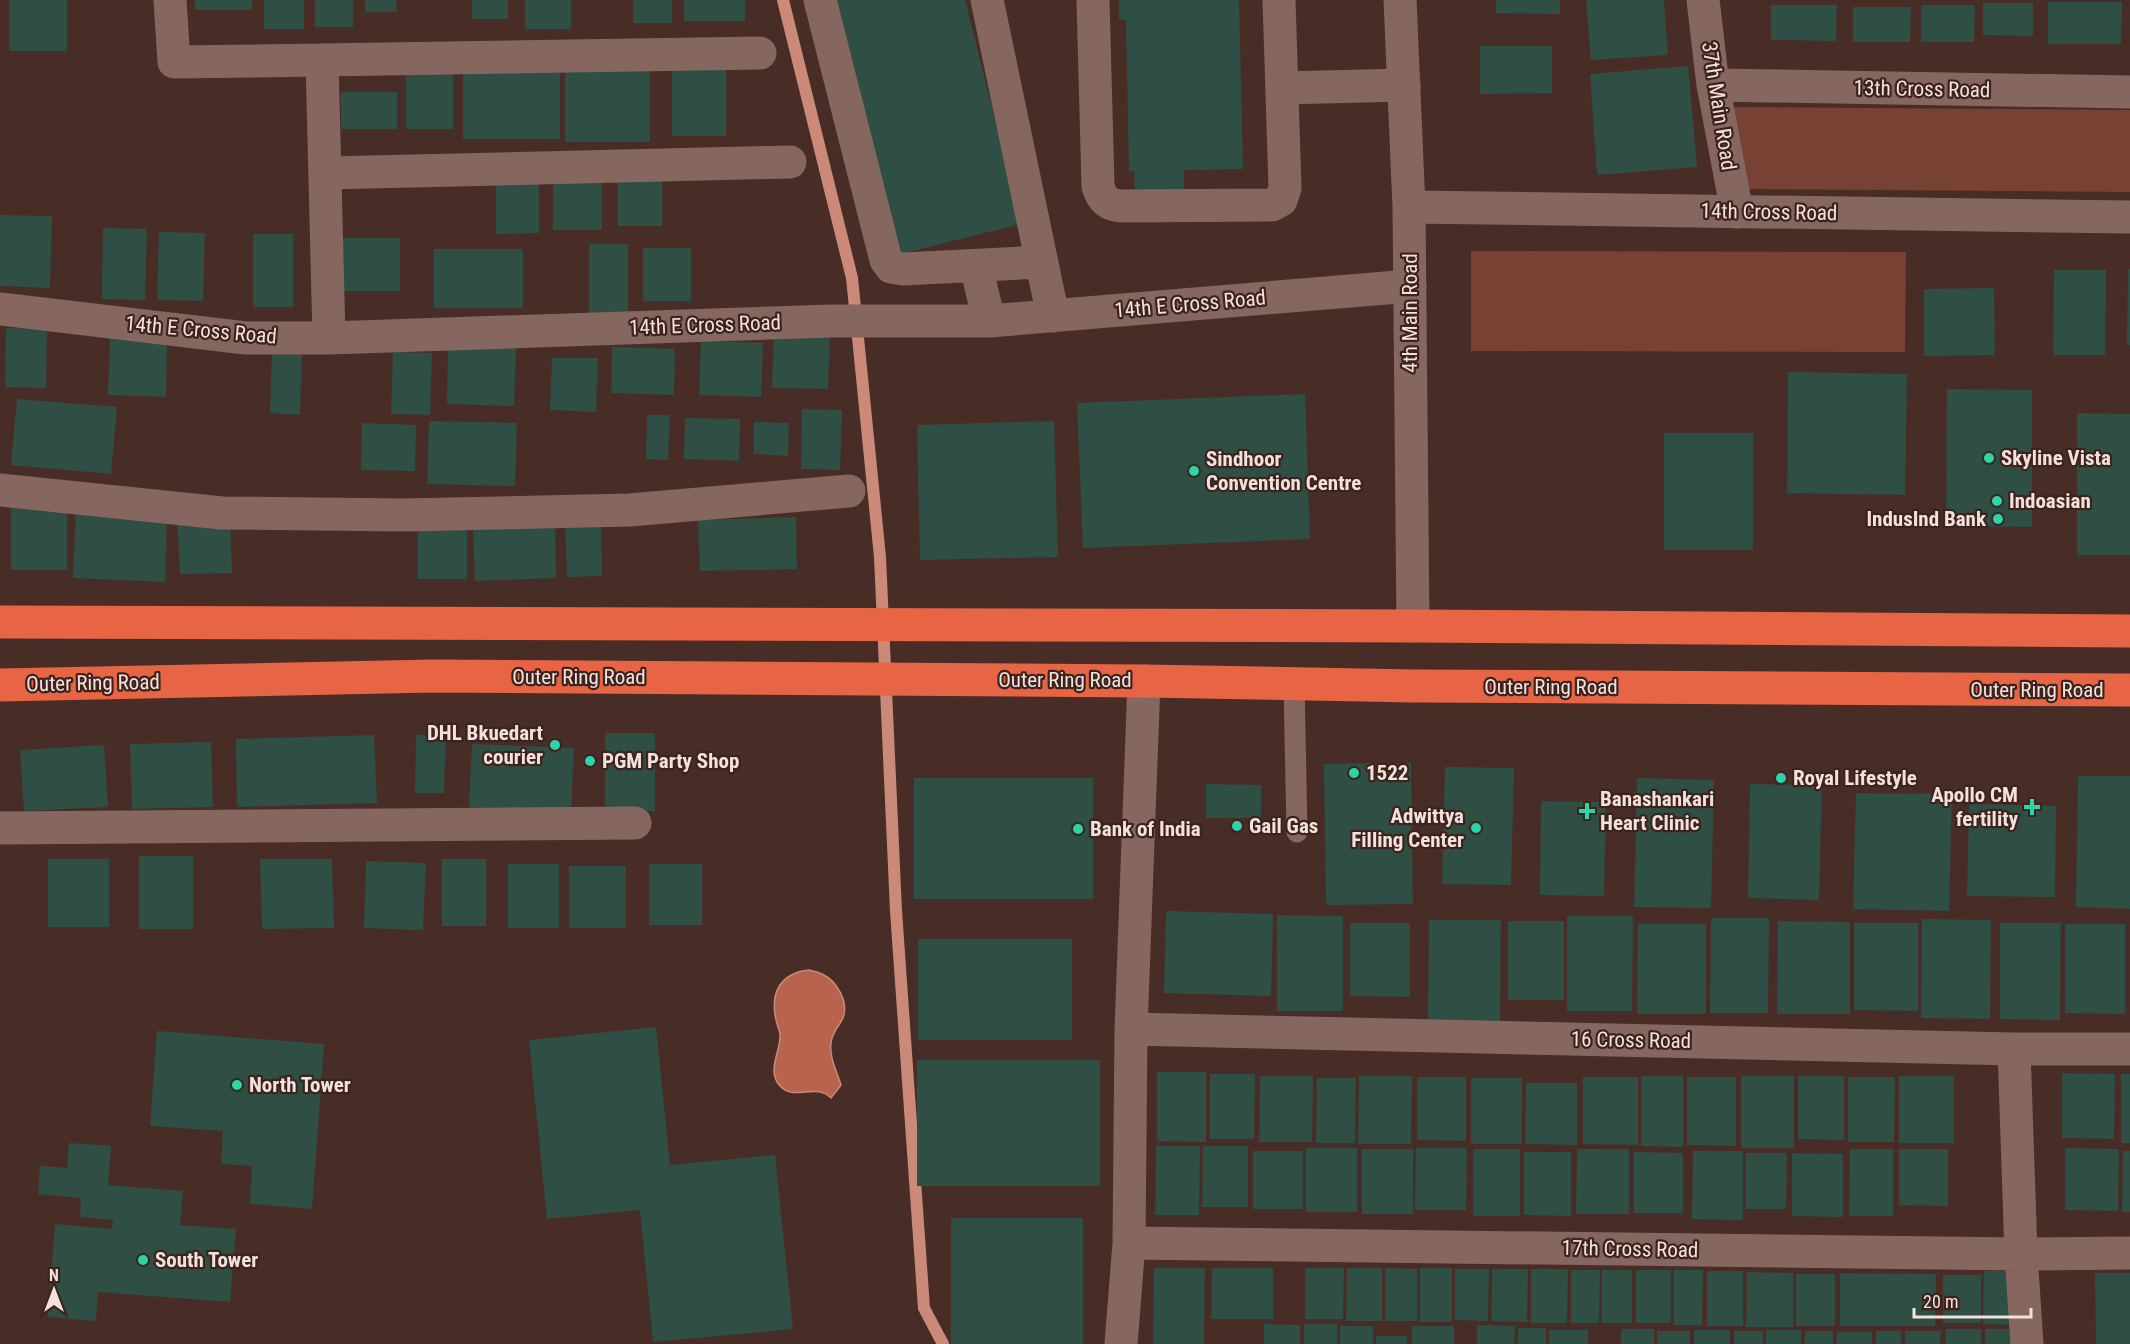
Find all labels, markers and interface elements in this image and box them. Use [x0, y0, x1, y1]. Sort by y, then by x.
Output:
street label: 37th Main Road [1697, 40, 1741, 172]
street label: 13th Cross Road [1853, 76, 1991, 102]
street label: 14th Cross Road [1700, 199, 1838, 225]
street label: 4th Main Road [1398, 253, 1422, 373]
street label: 14th E Cross Road [1113, 285, 1267, 323]
street label: 14th E Cross Road [629, 310, 781, 340]
street label: 14th E Cross Road [124, 311, 278, 349]
place label: Skyline Vista [2001, 446, 2111, 470]
place label: Sindhoor Convention Centre [1206, 447, 1361, 495]
marker: Skyline Vista [1982, 451, 1996, 465]
marker: Sindhoor Convention Centre [1187, 464, 1201, 478]
place label: Indoasian [2009, 489, 2091, 513]
marker: Indoasian [1990, 494, 2004, 508]
place label: IndusInd Bank [1866, 507, 1987, 531]
marker: IndusInd Bank [1991, 512, 2005, 526]
street label: Outer Ring Road [512, 665, 646, 689]
street label: Outer Ring Road [998, 668, 1132, 692]
street label: Outer Ring Road [26, 670, 160, 696]
street label: Outer Ring Road [1484, 675, 1618, 699]
street label: Outer Ring Road [1970, 678, 2104, 702]
place label: DHL Bkuedart courier [427, 721, 543, 769]
marker: DHL Bkuedart courier [548, 738, 562, 752]
place label: PGM Party Shop [602, 749, 739, 773]
marker: PGM Party Shop [583, 754, 597, 768]
place label: 1522 [1366, 761, 1408, 785]
marker: 1522 [1347, 766, 1361, 780]
place label: Royal Lifestyle [1793, 766, 1917, 790]
marker: Royal Lifestyle [1774, 771, 1788, 785]
place label: Apollo CM fertility [1931, 783, 2019, 831]
place label: Banashankari Heart Clinic [1600, 787, 1714, 835]
marker: Apollo CM fertility [2023, 798, 2041, 816]
marker: Banashankari Heart Clinic [1578, 802, 1596, 820]
place label: Adwittya Filling Center [1351, 804, 1464, 852]
place label: Gail Gas [1249, 814, 1318, 838]
place label: Bank of India [1090, 817, 1201, 841]
marker: Gail Gas [1230, 819, 1244, 833]
marker: Adwittya Filling Center [1469, 821, 1483, 835]
marker: Bank of India [1071, 822, 1085, 836]
street label: 16 Cross Road [1571, 1027, 1691, 1053]
place label: North Tower [249, 1073, 351, 1097]
marker: North Tower [230, 1078, 244, 1092]
street label: 17th Cross Road [1561, 1236, 1699, 1262]
place label: South Tower [155, 1248, 258, 1272]
marker: South Tower [136, 1253, 150, 1267]
north arrow [24, 1260, 84, 1320]
text: N [49, 1266, 59, 1285]
scale bar [1914, 1281, 2031, 1319]
text: 20 m [1923, 1291, 1958, 1312]

